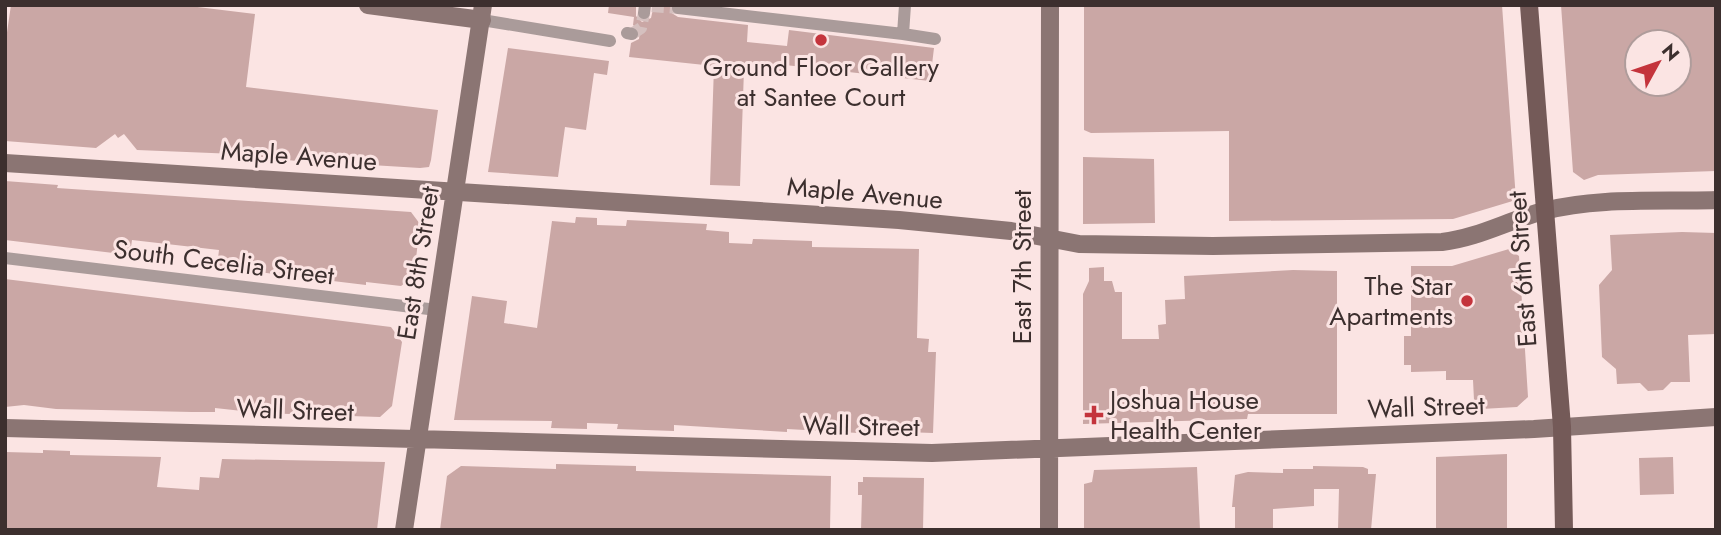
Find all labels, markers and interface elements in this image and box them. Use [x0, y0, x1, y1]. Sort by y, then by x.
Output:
north arrow [1623, 28, 1693, 98]
marker: Ground Floor Gallery at Santee Court [813, 32, 829, 48]
text: N [1655, 38, 1686, 67]
place label: Ground Floor Gallery at Santee Court [703, 48, 940, 116]
street label: Maple Avenue [220, 132, 378, 180]
street label: Maple Avenue [785, 167, 945, 219]
street label: East 8th Street [387, 183, 449, 343]
street label: East 7th Street [1003, 189, 1041, 344]
street label: East 6th Street [1498, 189, 1546, 348]
street label: South Cecelia Street [112, 230, 337, 294]
place label: The Star Apartments [1329, 267, 1453, 335]
marker: The Star Apartments [1459, 293, 1475, 309]
place label: Joshua House Health Center [1107, 381, 1262, 449]
street label: Wall Street [1367, 386, 1486, 428]
street label: Wall Street [236, 389, 355, 431]
marker: Joshua House Health Center [1084, 405, 1104, 425]
street label: Wall Street [802, 406, 921, 446]

